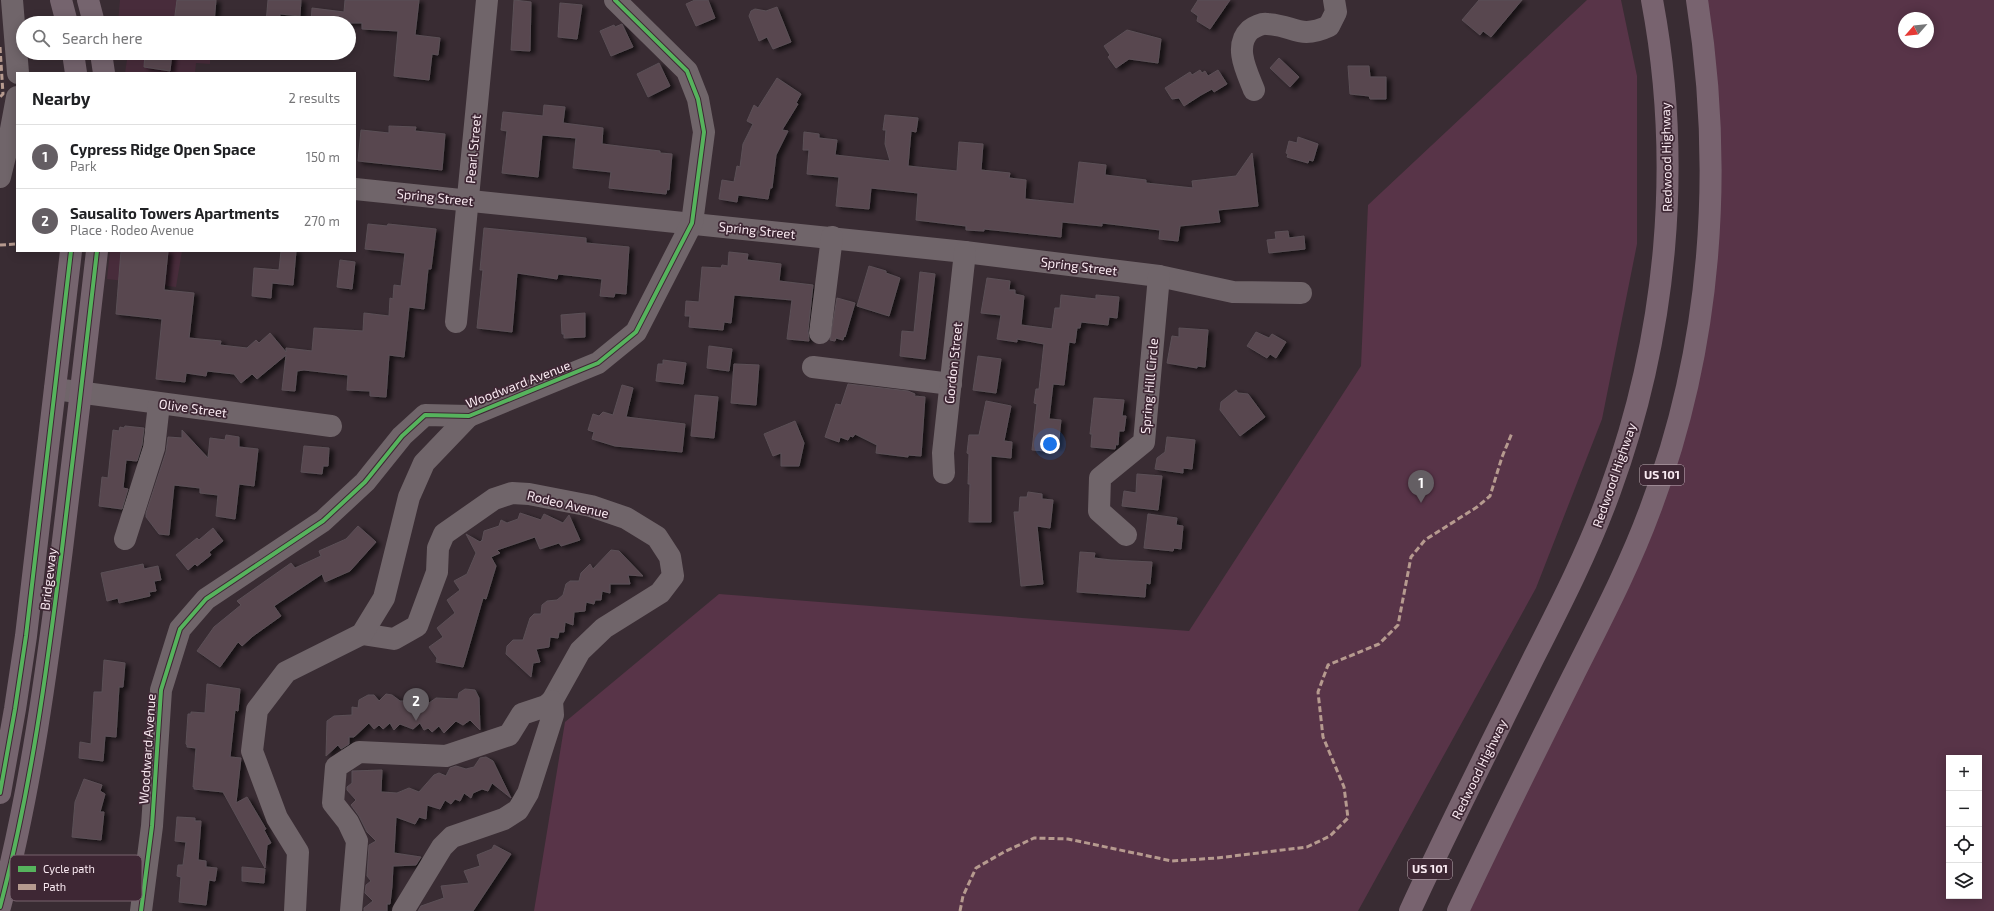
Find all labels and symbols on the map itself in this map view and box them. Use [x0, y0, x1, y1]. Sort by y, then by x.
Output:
north arrow [1898, 12, 1934, 48]
street label: Redwood Highway [1657, 102, 1675, 212]
street label: Pearl Street [462, 114, 484, 184]
street label: Spring Street [396, 185, 474, 209]
street label: Spring Street [718, 218, 796, 242]
street label: Spring Street [1040, 253, 1118, 279]
street label: Gordon Street [941, 321, 965, 405]
street label: Spring Hill Circle [1137, 337, 1161, 435]
street label: Woodward Avenue [463, 357, 573, 411]
street label: Olive Street [158, 395, 228, 421]
street label: Redwood Highway [1589, 420, 1639, 529]
your location [1040, 434, 1060, 454]
road number: US 101 [1640, 465, 1684, 485]
pin: 1 [1408, 470, 1434, 503]
street label: Rodeo Avenue [526, 487, 610, 521]
street label: Bridgeway [36, 547, 60, 611]
pin: 2 [403, 688, 429, 721]
street label: Woodward Avenue [135, 693, 159, 805]
street label: Redwood Highway [1448, 716, 1510, 822]
legend [10, 855, 142, 901]
road number: US 101 [1408, 859, 1452, 879]
text: Cycle path [43, 862, 95, 875]
text: Path [43, 880, 66, 893]

